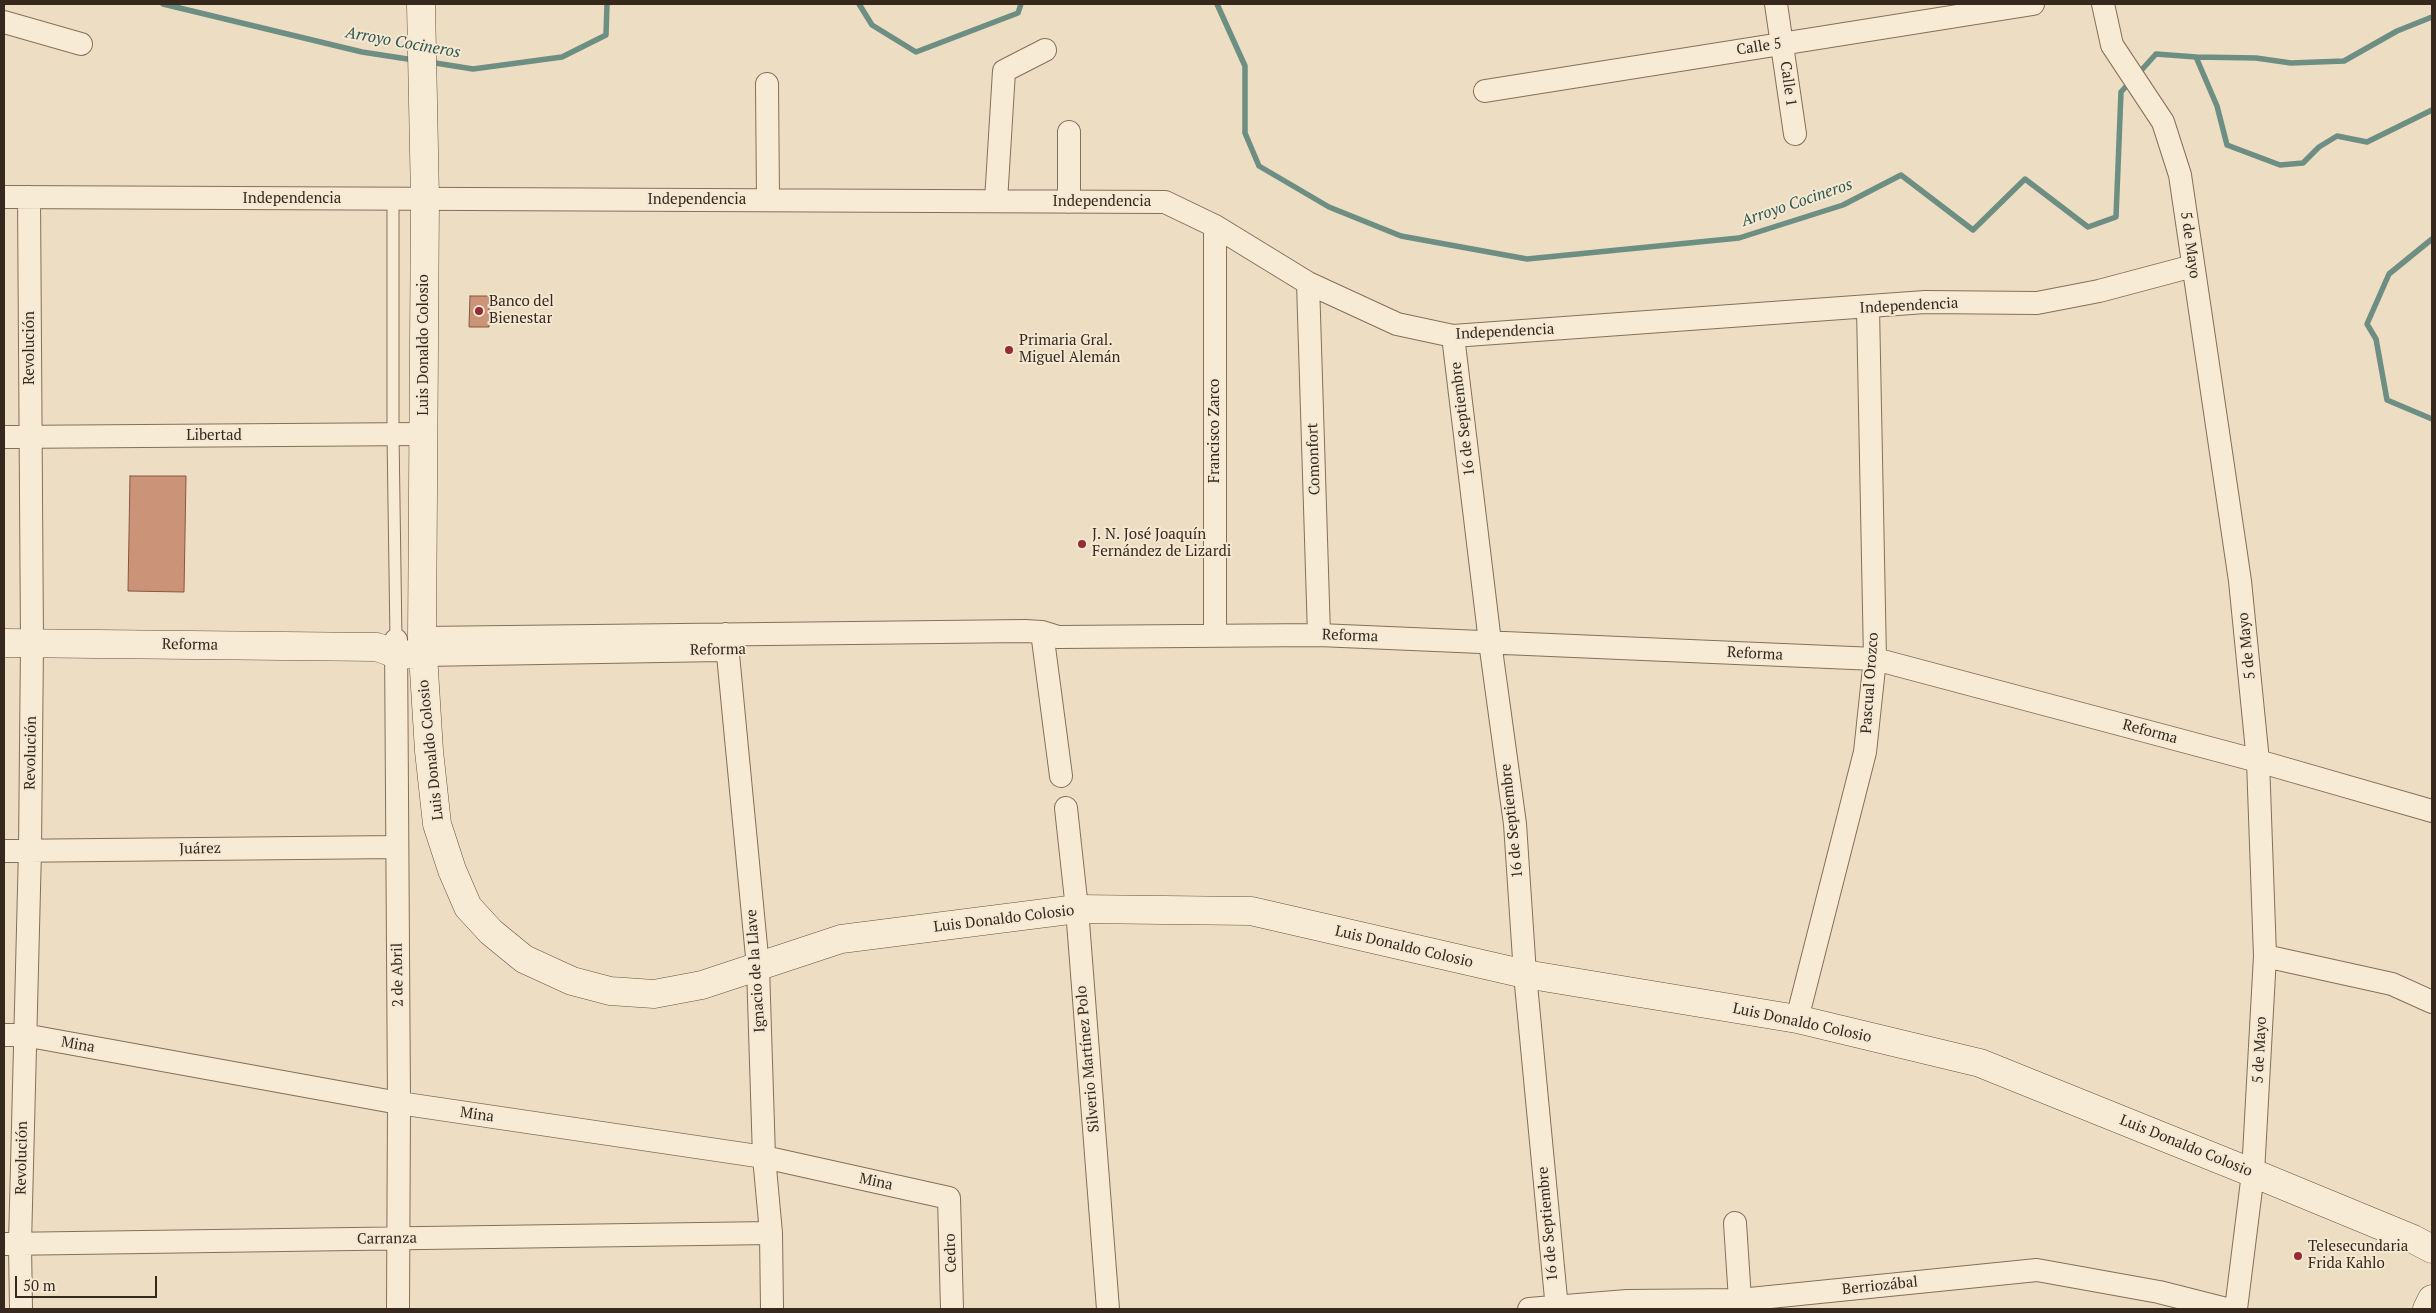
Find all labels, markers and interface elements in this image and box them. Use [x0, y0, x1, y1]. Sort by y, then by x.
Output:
water label: Arroyo Cocineros [344, 23, 462, 63]
street label: Calle 5 [1735, 35, 1783, 59]
street label: Calle 1 [1776, 60, 1800, 108]
water label: Arroyo Cocineros [1739, 175, 1855, 231]
street label: Independencia [243, 190, 341, 208]
street label: Independencia [648, 191, 746, 209]
street label: Independencia [1053, 193, 1151, 211]
street label: 5 de Mayo [2176, 210, 2204, 280]
street label: Luis Donaldo Colosio [415, 274, 433, 416]
place label: Banco del Bienestar [489, 293, 554, 328]
street label: Independencia [1859, 294, 1959, 318]
marker: Banco del Bienestar [473, 305, 485, 317]
street label: Revolución [21, 311, 39, 385]
street label: Independencia [1455, 320, 1555, 344]
place label: Primaria Gral. Miguel Alemán [1019, 332, 1120, 367]
marker: Primaria Gral. Miguel Alemán [1003, 344, 1015, 356]
street label: 16 de Septiembre [1447, 361, 1479, 477]
street label: Francisco Zarco [1206, 379, 1224, 483]
street label: Comonfort [1304, 423, 1324, 495]
street label: Libertad [186, 427, 242, 445]
place label: J. N. José Joaquín Fernández de Lizardi [1092, 526, 1231, 561]
marker: J. N. José Joaquín Fernández de Lizardi [1076, 538, 1088, 550]
street label: 5 de Mayo [2235, 612, 2259, 680]
street label: Reforma [1322, 626, 1378, 646]
street label: Pascual Orozco [1857, 632, 1883, 734]
street label: Reforma [162, 636, 218, 654]
street label: Reforma [690, 641, 746, 659]
street label: Reforma [1726, 644, 1784, 664]
street label: Luis Donaldo Colosio [415, 679, 447, 821]
street label: Revolución [21, 716, 41, 790]
street label: Reforma [2121, 716, 2179, 748]
street label: 16 de Septiembre [1497, 763, 1527, 879]
street label: Juárez [179, 840, 221, 858]
street label: Luis Donaldo Colosio [933, 901, 1075, 937]
street label: Ignacio de la Llave [743, 909, 769, 1033]
street label: Luis Donaldo Colosio [1333, 922, 1475, 972]
street label: 2 de Abril [388, 943, 408, 1007]
street label: Silverio Martínez Polo [1073, 985, 1103, 1133]
street label: Luis Donaldo Colosio [1731, 999, 1873, 1047]
street label: 5 de Mayo [2249, 1016, 2271, 1084]
street label: Mina [60, 1033, 96, 1057]
street label: Mina [459, 1104, 495, 1126]
street label: Luis Donaldo Colosio [2117, 1111, 2255, 1181]
street label: Revolución [12, 1121, 32, 1195]
street label: 16 de Septiembre [1534, 1166, 1562, 1282]
street label: Mina [857, 1170, 895, 1194]
street label: Carranza [357, 1229, 417, 1249]
street label: Cedro [941, 1233, 961, 1273]
place label: Telesecundaria Frida Kahlo [2308, 1238, 2408, 1273]
marker: Telesecundaria Frida Kahlo [2292, 1250, 2304, 1262]
scale bar [18, 1266, 160, 1298]
street label: Berriozábal [1841, 1273, 1919, 1299]
text: 50 m [23, 1275, 56, 1295]

